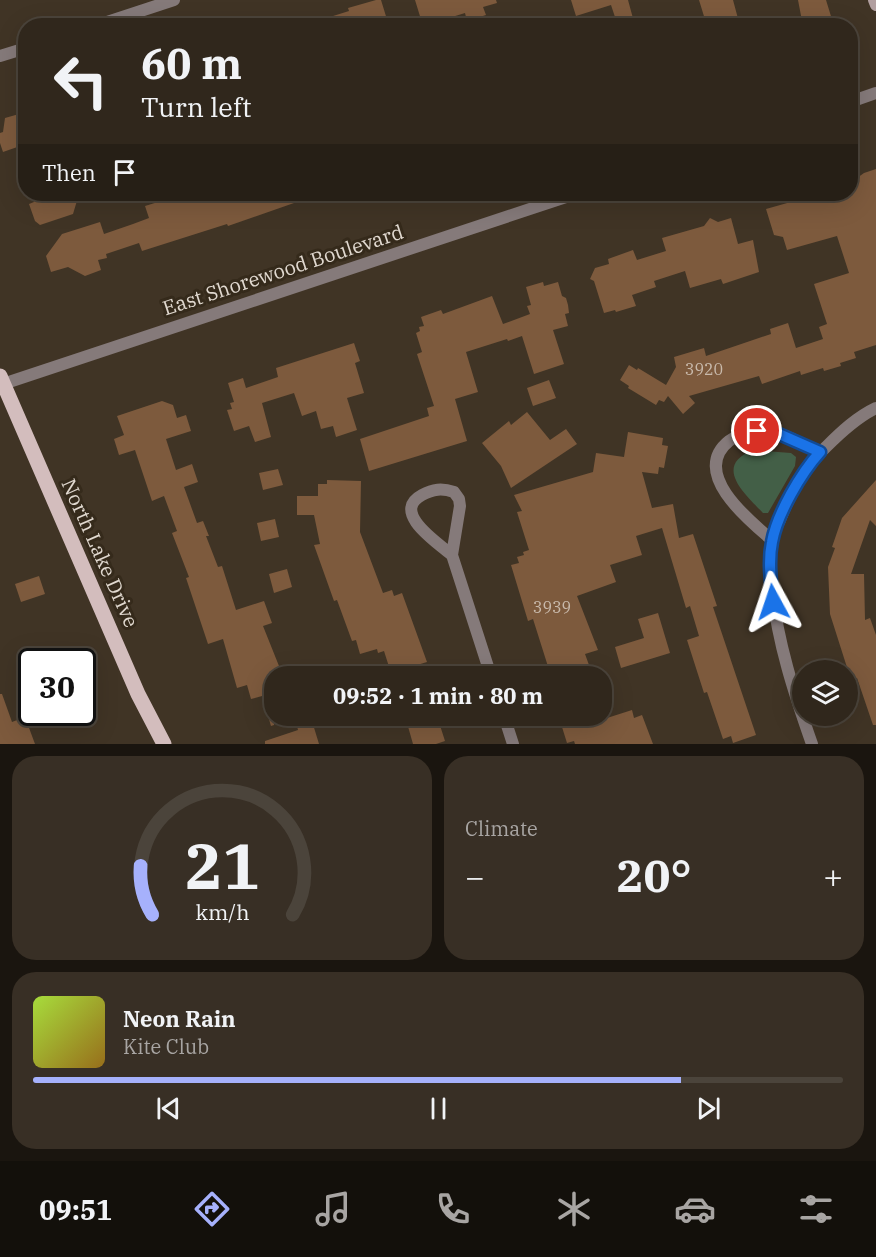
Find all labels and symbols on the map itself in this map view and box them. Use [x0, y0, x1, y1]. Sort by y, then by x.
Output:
street label: East Shorewood Boulevard [159, 218, 407, 321]
house number: 3920 [685, 359, 723, 379]
pin [731, 405, 782, 456]
street label: North Lake Drive [56, 474, 145, 631]
position arrow [741, 570, 805, 634]
house number: 3939 [533, 597, 571, 617]
speed limit sign: 30 [18, 648, 96, 726]

